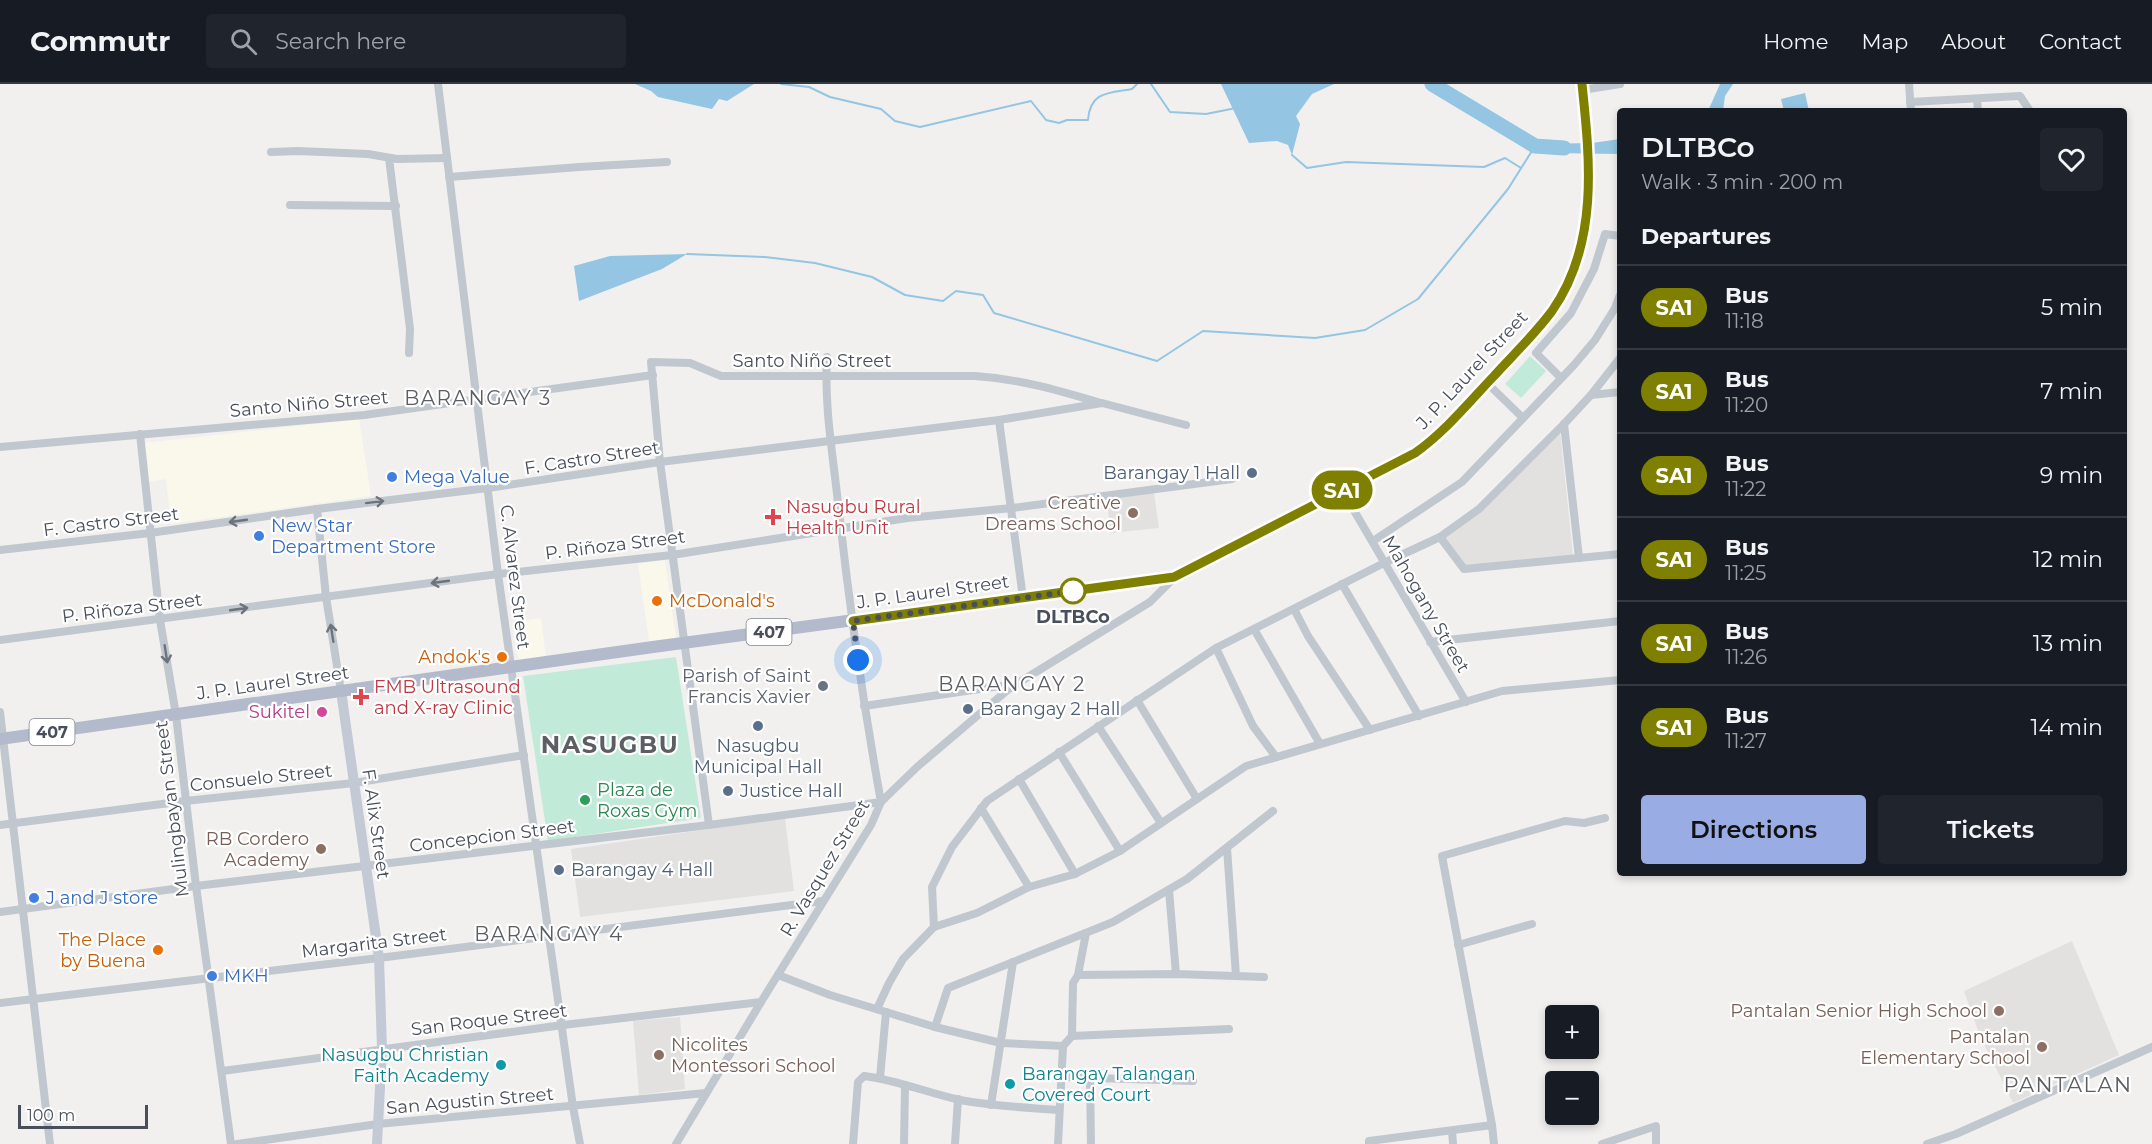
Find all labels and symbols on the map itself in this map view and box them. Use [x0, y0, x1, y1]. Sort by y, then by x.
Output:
street label: J. P. Laurel Street [1411, 306, 1532, 434]
street label: Santo Niño Street [733, 350, 891, 372]
street label: Santo Niño Street [229, 386, 389, 422]
district label: BARANGAY 3 [404, 386, 552, 410]
street label: F. Castro Street [523, 436, 661, 480]
place label: Barangay 1 Hall [1103, 462, 1240, 484]
place label: Mega Value [404, 466, 510, 488]
marker: Barangay 1 Hall [1245, 466, 1259, 480]
marker: Mega Value [385, 470, 399, 484]
line badge: SA1 [1308, 470, 1376, 510]
place label: Creative Dreams School [985, 492, 1121, 535]
one-way arrow [364, 496, 384, 507]
place label: Nasugbu Rural Health Unit [786, 496, 921, 539]
street label: F. Castro Street [42, 503, 180, 541]
street label: C. Alvarez Street [495, 503, 535, 651]
marker: Creative Dreams School [1126, 506, 1140, 520]
marker: Nasugbu Rural Health Unit [764, 508, 782, 526]
one-way arrow [229, 515, 248, 526]
place label: New Star Department Store [271, 515, 436, 558]
street label: P. Riñoza Street [544, 525, 686, 565]
marker: New Star Department Store [252, 529, 266, 543]
street label: Mahogany Street [1378, 531, 1474, 677]
street label: J. P. Laurel Street [854, 570, 1011, 614]
one-way arrow [431, 576, 450, 587]
marker: DLTBCo [1060, 578, 1086, 604]
street label: P. Riñoza Street [61, 588, 203, 628]
place label: McDonald's [669, 590, 775, 612]
marker: McDonald's [650, 594, 664, 608]
one-way arrow [229, 604, 248, 615]
place label: DLTBCo [1036, 606, 1110, 628]
road number: 407 [746, 619, 792, 645]
one-way arrow [326, 624, 337, 643]
one-way arrow [160, 643, 171, 663]
your location [843, 645, 873, 675]
place label: Andok's [418, 646, 490, 668]
marker: Andok's [495, 650, 509, 664]
street label: J. P. Laurel Street [194, 661, 351, 705]
place label: Parish of Saint Francis Xavier [682, 665, 811, 708]
district label: BARANGAY 2 [938, 672, 1086, 696]
place label: FMB Ultrasound and X-ray Clinic [374, 676, 521, 719]
marker: Parish of Saint Francis Xavier [816, 679, 830, 693]
marker: FMB Ultrasound and X-ray Clinic [352, 688, 370, 706]
place label: Barangay 2 Hall [980, 698, 1120, 720]
place label: Sukitel [249, 701, 310, 723]
marker: Barangay 2 Hall [961, 702, 975, 716]
marker: Sukitel [315, 705, 329, 719]
road number: 407 [29, 719, 74, 745]
marker: Nasugbu Municipal Hall [751, 719, 765, 733]
street label: Mulingbayan Street [150, 720, 194, 898]
district label: NASUGBU [541, 730, 679, 759]
place label: Nasugbu Municipal Hall [694, 735, 822, 778]
street label: Consuelo Street [189, 760, 333, 796]
street label: F. Alix Street [357, 767, 395, 881]
place label: Plaza de Roxas Gym [597, 779, 697, 822]
place label: Justice Hall [739, 780, 843, 802]
marker: Justice Hall [721, 784, 735, 798]
marker: Plaza de Roxas Gym [578, 793, 592, 807]
street label: R. Vasquez Street [775, 795, 875, 941]
street label: Concepcion Street [408, 815, 576, 857]
place label: RB Cordero Academy [206, 828, 309, 871]
marker: RB Cordero Academy [314, 842, 328, 856]
place label: Barangay 4 Hall [571, 859, 713, 881]
marker: Barangay 4 Hall [552, 863, 566, 877]
place label: J and J store [45, 887, 158, 909]
marker: J and J store [27, 891, 41, 905]
district label: BARANGAY 4 [474, 922, 624, 946]
street label: Margarita Street [300, 923, 448, 963]
place label: The Place by Buena [59, 929, 146, 972]
marker: The Place by Buena [151, 943, 165, 957]
place label: MKH [224, 965, 269, 987]
marker: MKH [205, 969, 219, 983]
street label: San Roque Street [410, 1000, 568, 1040]
place label: Pantalan Senior High School [1730, 1000, 1987, 1022]
marker: Pantalan Senior High School [1992, 1004, 2006, 1018]
place label: Pantalan Elementary School [1860, 1026, 2030, 1069]
place label: Nicolites Montessori School [671, 1034, 836, 1077]
marker: Pantalan Elementary School [2035, 1040, 2049, 1054]
place label: Nasugbu Christian Faith Academy [321, 1044, 489, 1087]
marker: Nicolites Montessori School [652, 1048, 666, 1062]
marker: Nasugbu Christian Faith Academy [494, 1058, 508, 1072]
place label: Barangay Talangan Covered Court [1022, 1063, 1196, 1106]
district label: PANTALAN [2003, 1072, 2133, 1097]
marker: Barangay Talangan Covered Court [1003, 1077, 1017, 1091]
street label: San Agustin Street [385, 1083, 555, 1119]
scale bar [18, 1102, 148, 1130]

